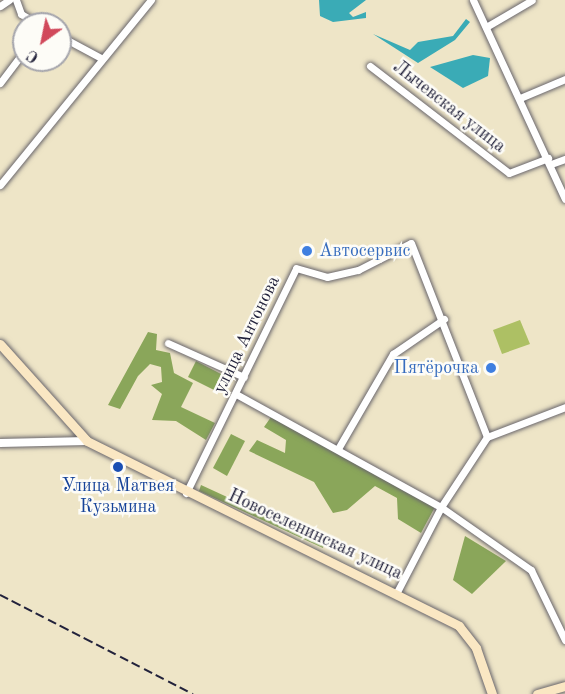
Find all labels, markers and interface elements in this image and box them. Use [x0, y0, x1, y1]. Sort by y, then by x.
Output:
north arrow [12, 12, 72, 72]
text: С [24, 46, 42, 65]
street label: Лычевская улица [388, 56, 510, 158]
place label: Автосервис [319, 240, 410, 262]
marker: Автосервис [300, 244, 314, 258]
street label: улица Антонова [209, 273, 285, 397]
place label: Пятёрочка [394, 357, 479, 379]
marker: Пятёрочка [484, 361, 498, 375]
marker: Улица Матвея Кузьмина [111, 460, 125, 474]
place label: Улица Матвея Кузьмина [62, 476, 174, 518]
street label: Новоселенинская улица [224, 485, 406, 585]

